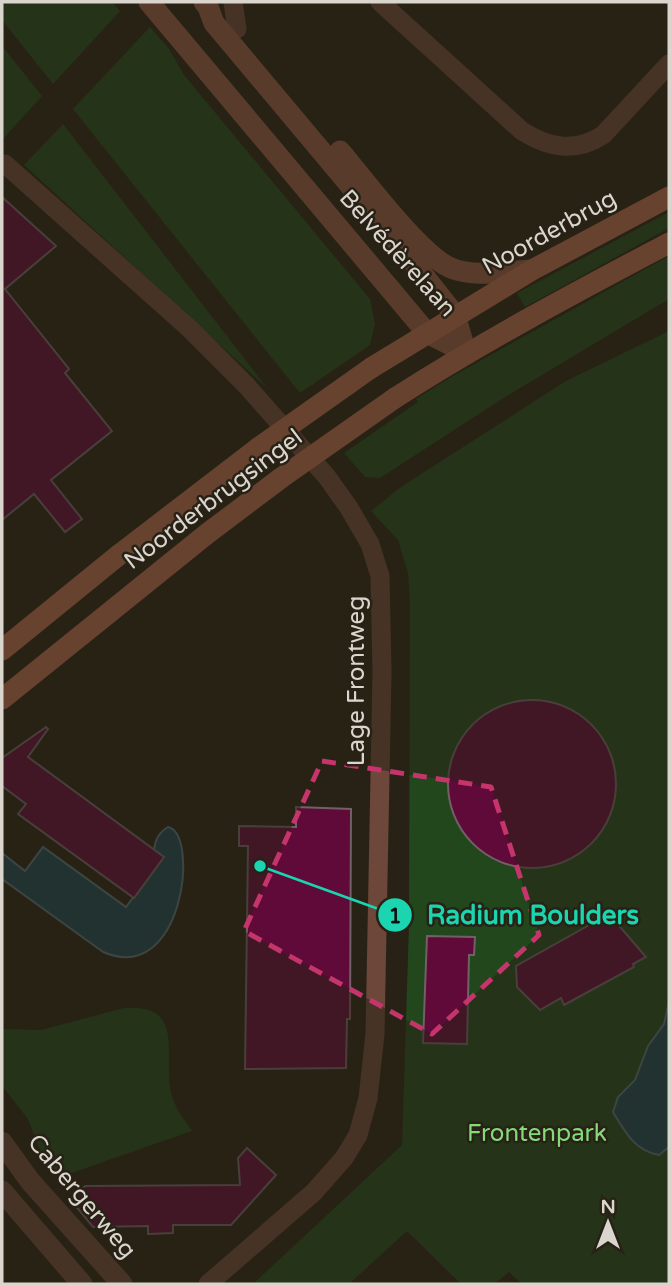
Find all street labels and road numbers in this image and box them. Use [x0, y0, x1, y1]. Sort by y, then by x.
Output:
street label: Belvédèrelaan [333, 184, 462, 323]
street label: Noorderbrug [477, 184, 621, 281]
street label: Noorderbrugsingel [118, 423, 308, 576]
street label: Lage Frontweg [342, 596, 371, 766]
street label: Cabergerweg [21, 1128, 142, 1264]

